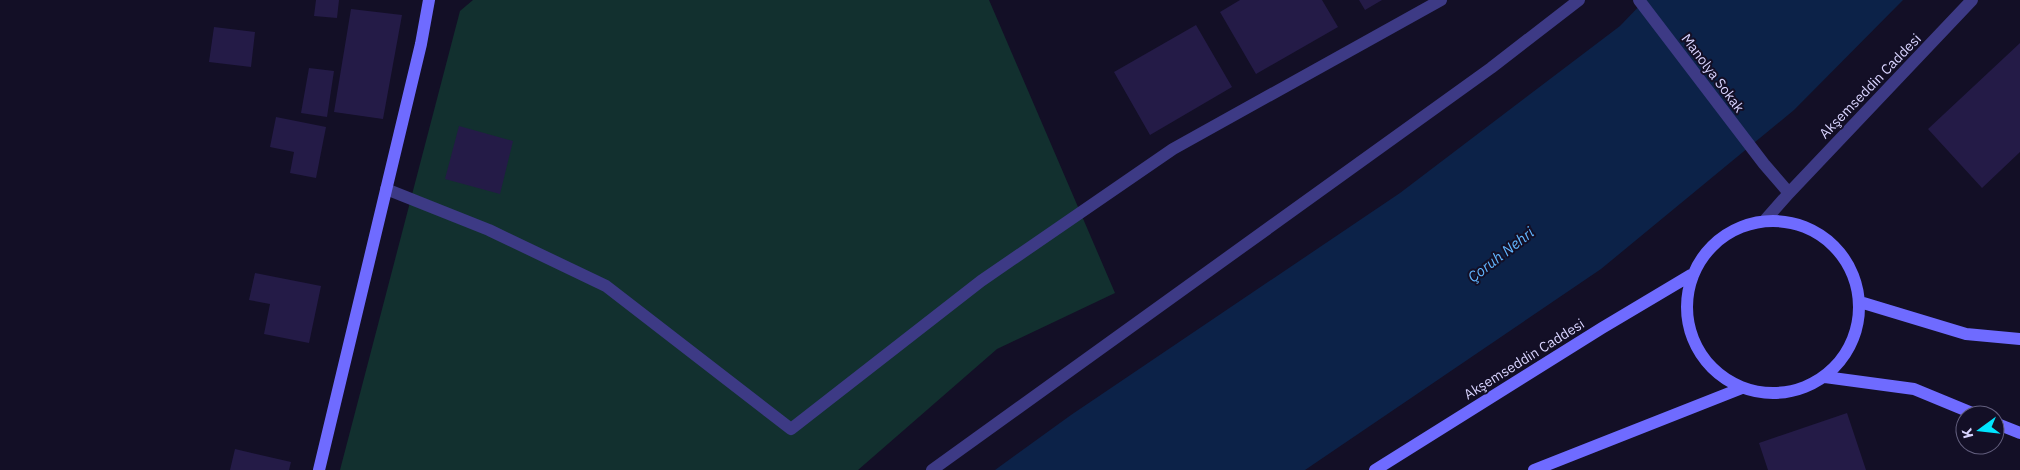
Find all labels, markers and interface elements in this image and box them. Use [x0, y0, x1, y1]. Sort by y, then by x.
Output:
street label: Manolya Sokak [1678, 30, 1749, 116]
street label: Akşemseddin Caddesi [1815, 30, 1925, 142]
water label: Çoruh Nehri [1464, 223, 1538, 286]
street label: Akşemseddin Caddesi [1460, 315, 1588, 403]
north arrow [1955, 405, 2005, 455]
text: K [1957, 426, 1977, 440]

